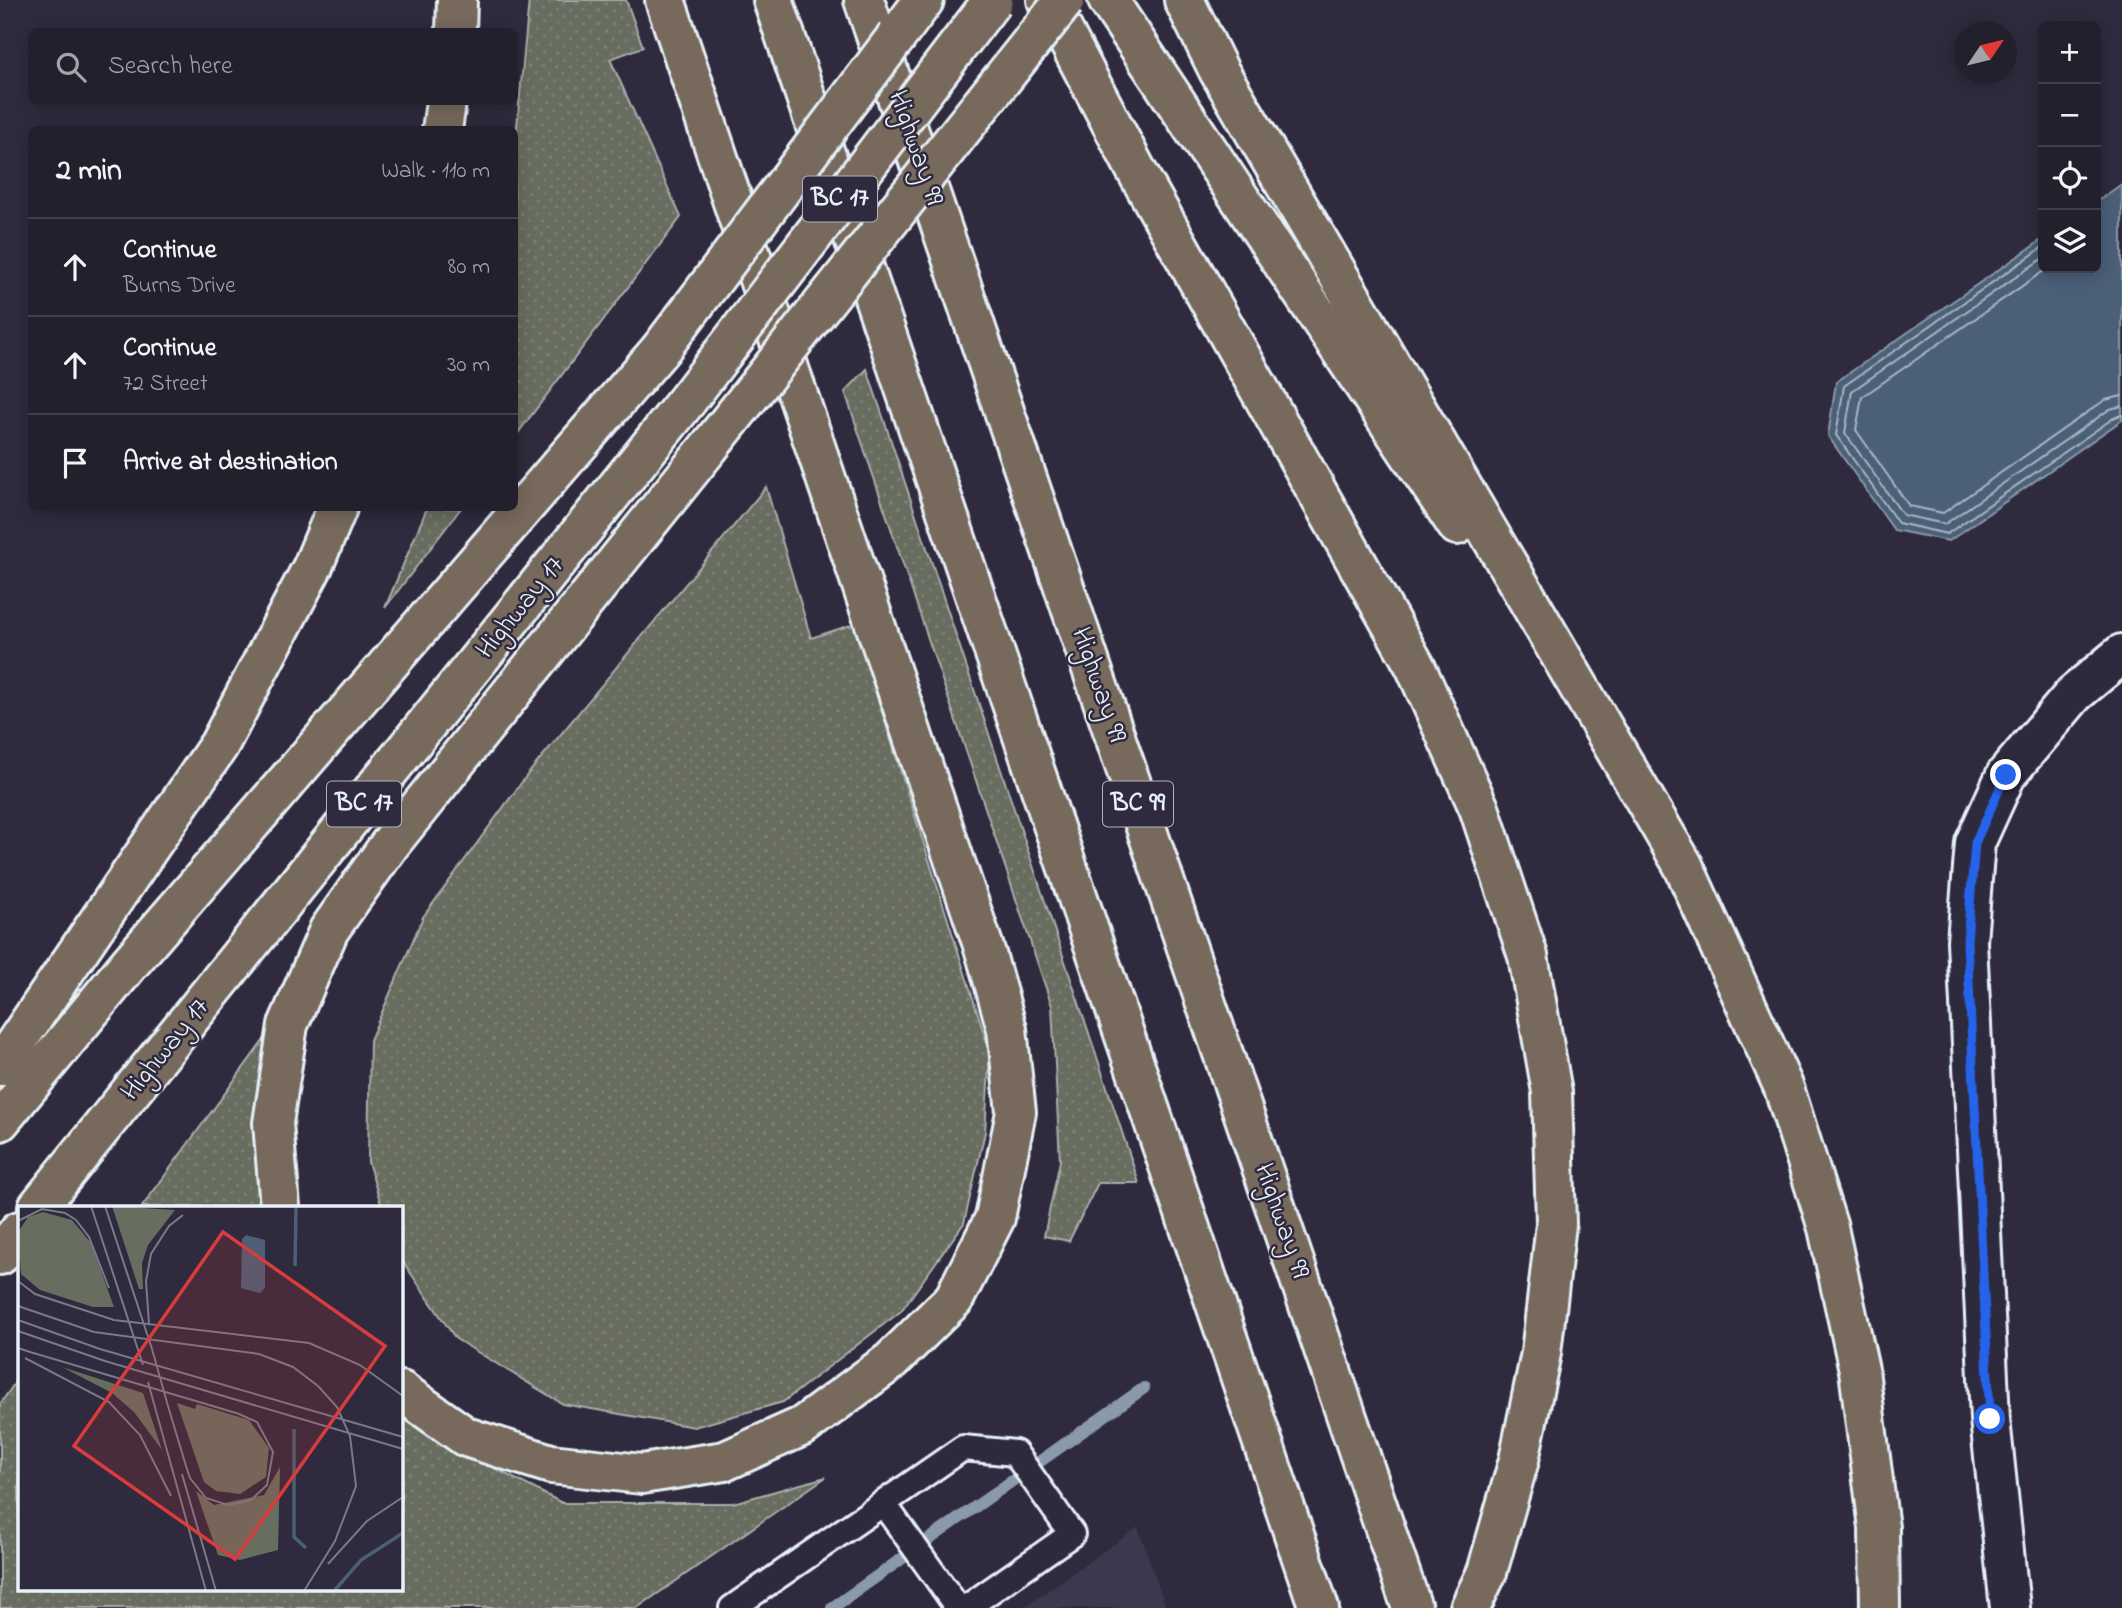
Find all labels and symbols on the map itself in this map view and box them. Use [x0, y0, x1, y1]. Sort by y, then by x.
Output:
north arrow [1954, 21, 2017, 84]
street label: Highway 99 [876, 85, 954, 211]
road number: BC 17 [803, 176, 877, 222]
street label: Highway 17 [466, 547, 576, 669]
street label: Highway 99 [1059, 622, 1137, 748]
route end [1990, 759, 2021, 790]
road number: BC 17 [327, 782, 401, 826]
road number: BC 99 [1103, 782, 1173, 826]
street label: Highway 17 [111, 989, 221, 1111]
street label: Highway 99 [1242, 1158, 1320, 1284]
inset map [18, 1206, 402, 1590]
route start [1974, 1403, 2005, 1434]

